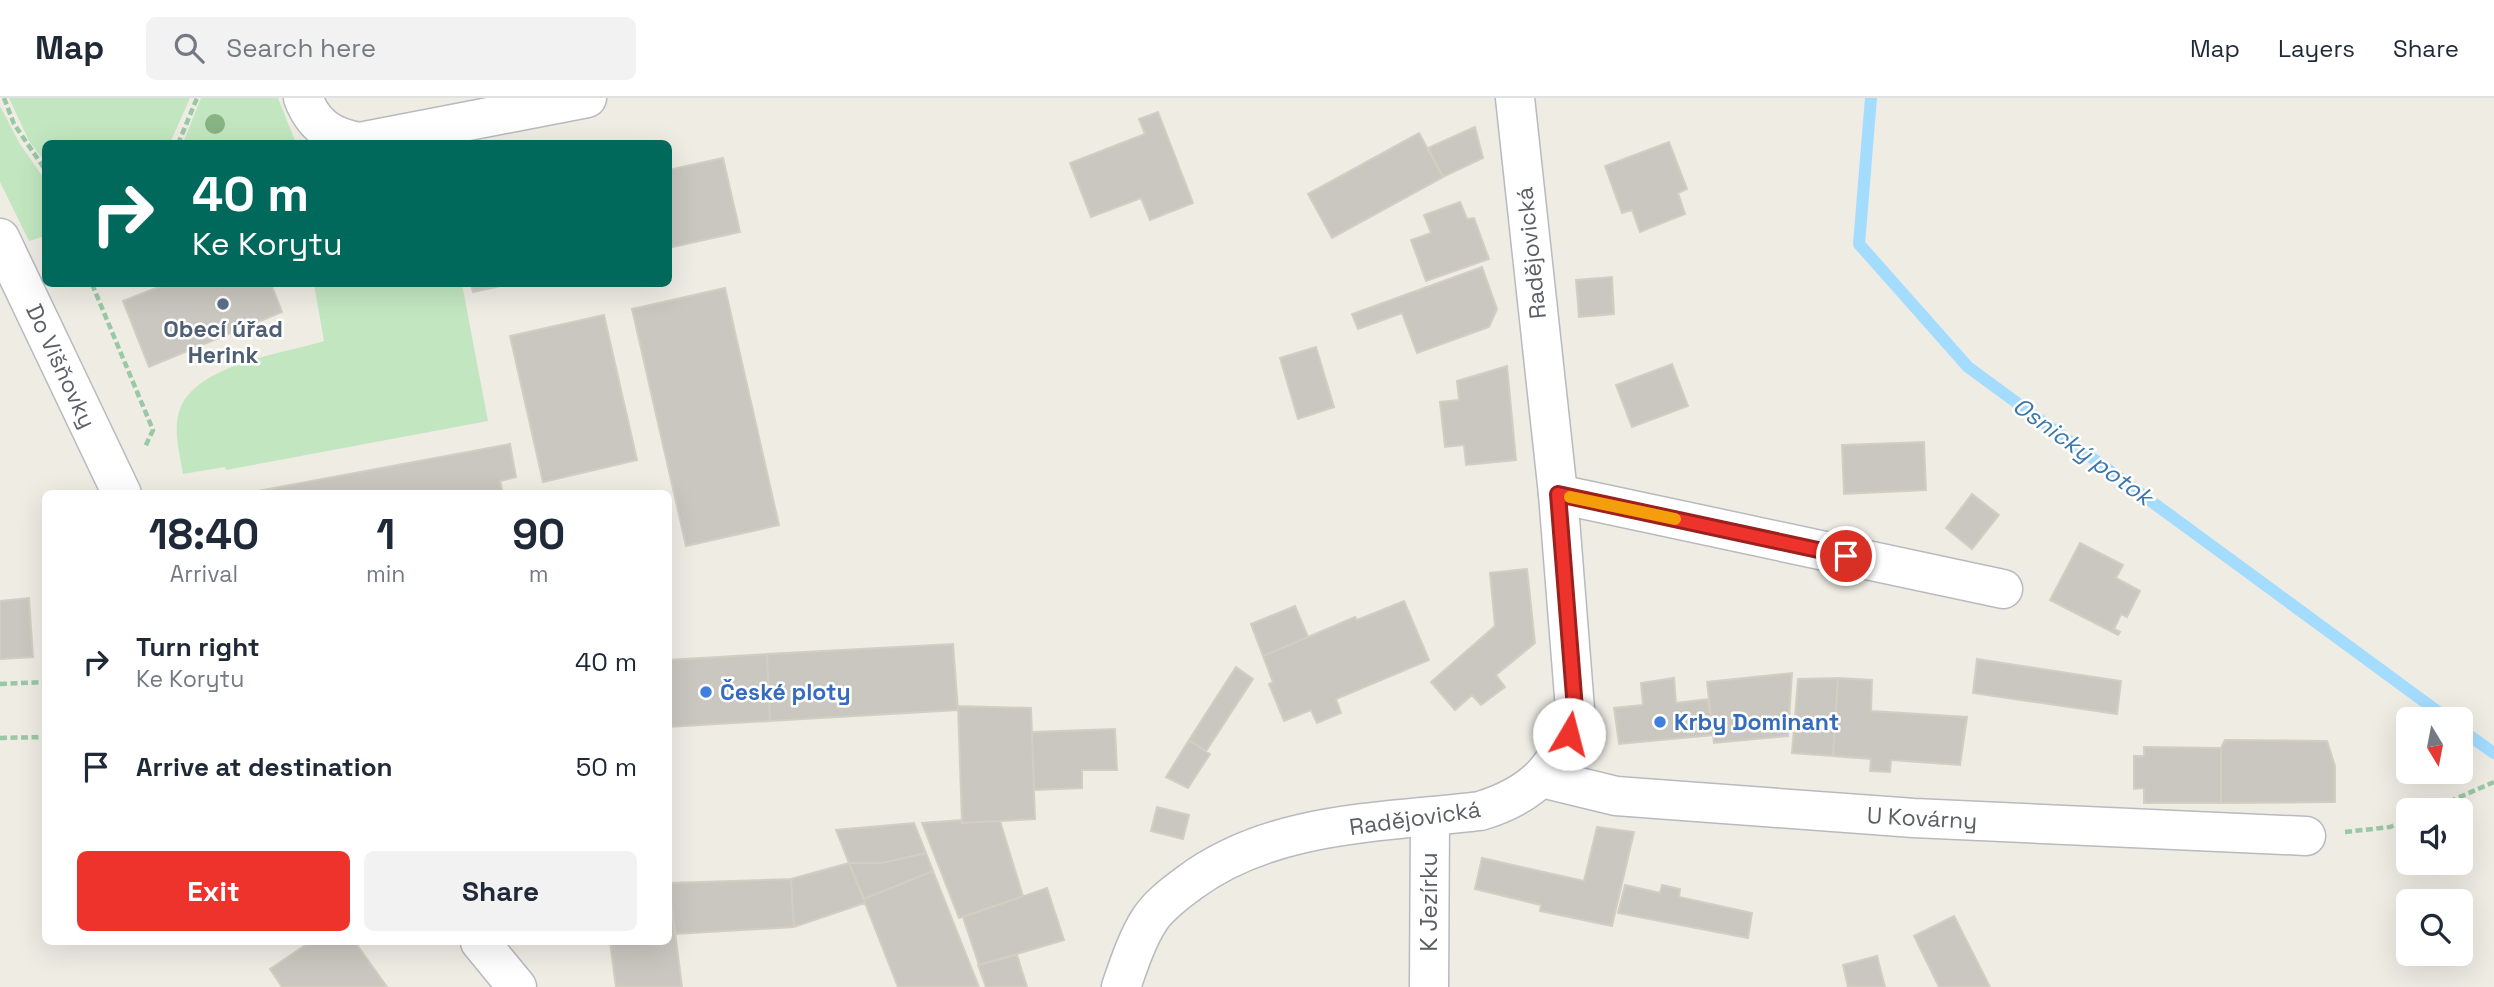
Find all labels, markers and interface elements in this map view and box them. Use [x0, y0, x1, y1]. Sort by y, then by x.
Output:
search box [146, 17, 636, 80]
text: Map [35, 27, 104, 69]
icon: search [170, 29, 208, 67]
text: Search here [226, 31, 376, 65]
text: Map [2190, 33, 2240, 64]
text: Layers [2278, 33, 2355, 64]
text: Share [2393, 33, 2459, 64]
text: 40 m [192, 163, 309, 225]
icon: right [77, 168, 168, 259]
street label: Radějovická [1509, 186, 1553, 320]
text: Ke Korytu [192, 224, 343, 264]
marker: Obecí úřad Herink [215, 296, 231, 312]
street label: Do Višňovky [19, 299, 103, 433]
place label: Obecí úřad Herink [163, 314, 283, 370]
water label: Osnický potok [2007, 390, 2162, 514]
text: 18:40 [149, 508, 259, 561]
text: 1 [376, 508, 395, 561]
text: 90 [512, 508, 565, 561]
pin [1816, 526, 1876, 586]
icon: arrive [1827, 537, 1865, 575]
text: Arrival [170, 559, 238, 589]
text: min [366, 559, 405, 589]
text: m [529, 559, 549, 589]
text: Turn right [136, 630, 260, 664]
icon: right [77, 643, 115, 681]
text: 40 m [575, 645, 637, 679]
text: Ke Korytu [136, 664, 244, 694]
place label: České ploty [720, 677, 851, 707]
marker: České ploty [698, 684, 714, 700]
position arrow [1532, 697, 1606, 771]
place label: Krby Dominant [1674, 707, 1839, 737]
north arrow [2396, 707, 2473, 784]
map controls [2396, 707, 2473, 966]
marker: Krby Dominant [1652, 714, 1668, 730]
icon: arrive [77, 748, 115, 786]
text: Arrive at destination [136, 750, 393, 784]
text: 50 m [576, 750, 637, 784]
street label: Radějovická [1347, 794, 1483, 842]
button: sound [2396, 798, 2473, 875]
street label: U Kovárny [1866, 800, 1978, 836]
button: Exit [77, 851, 350, 931]
button: Share [364, 851, 637, 931]
street label: K Jezírku [1414, 853, 1444, 951]
button: search [2396, 889, 2473, 966]

